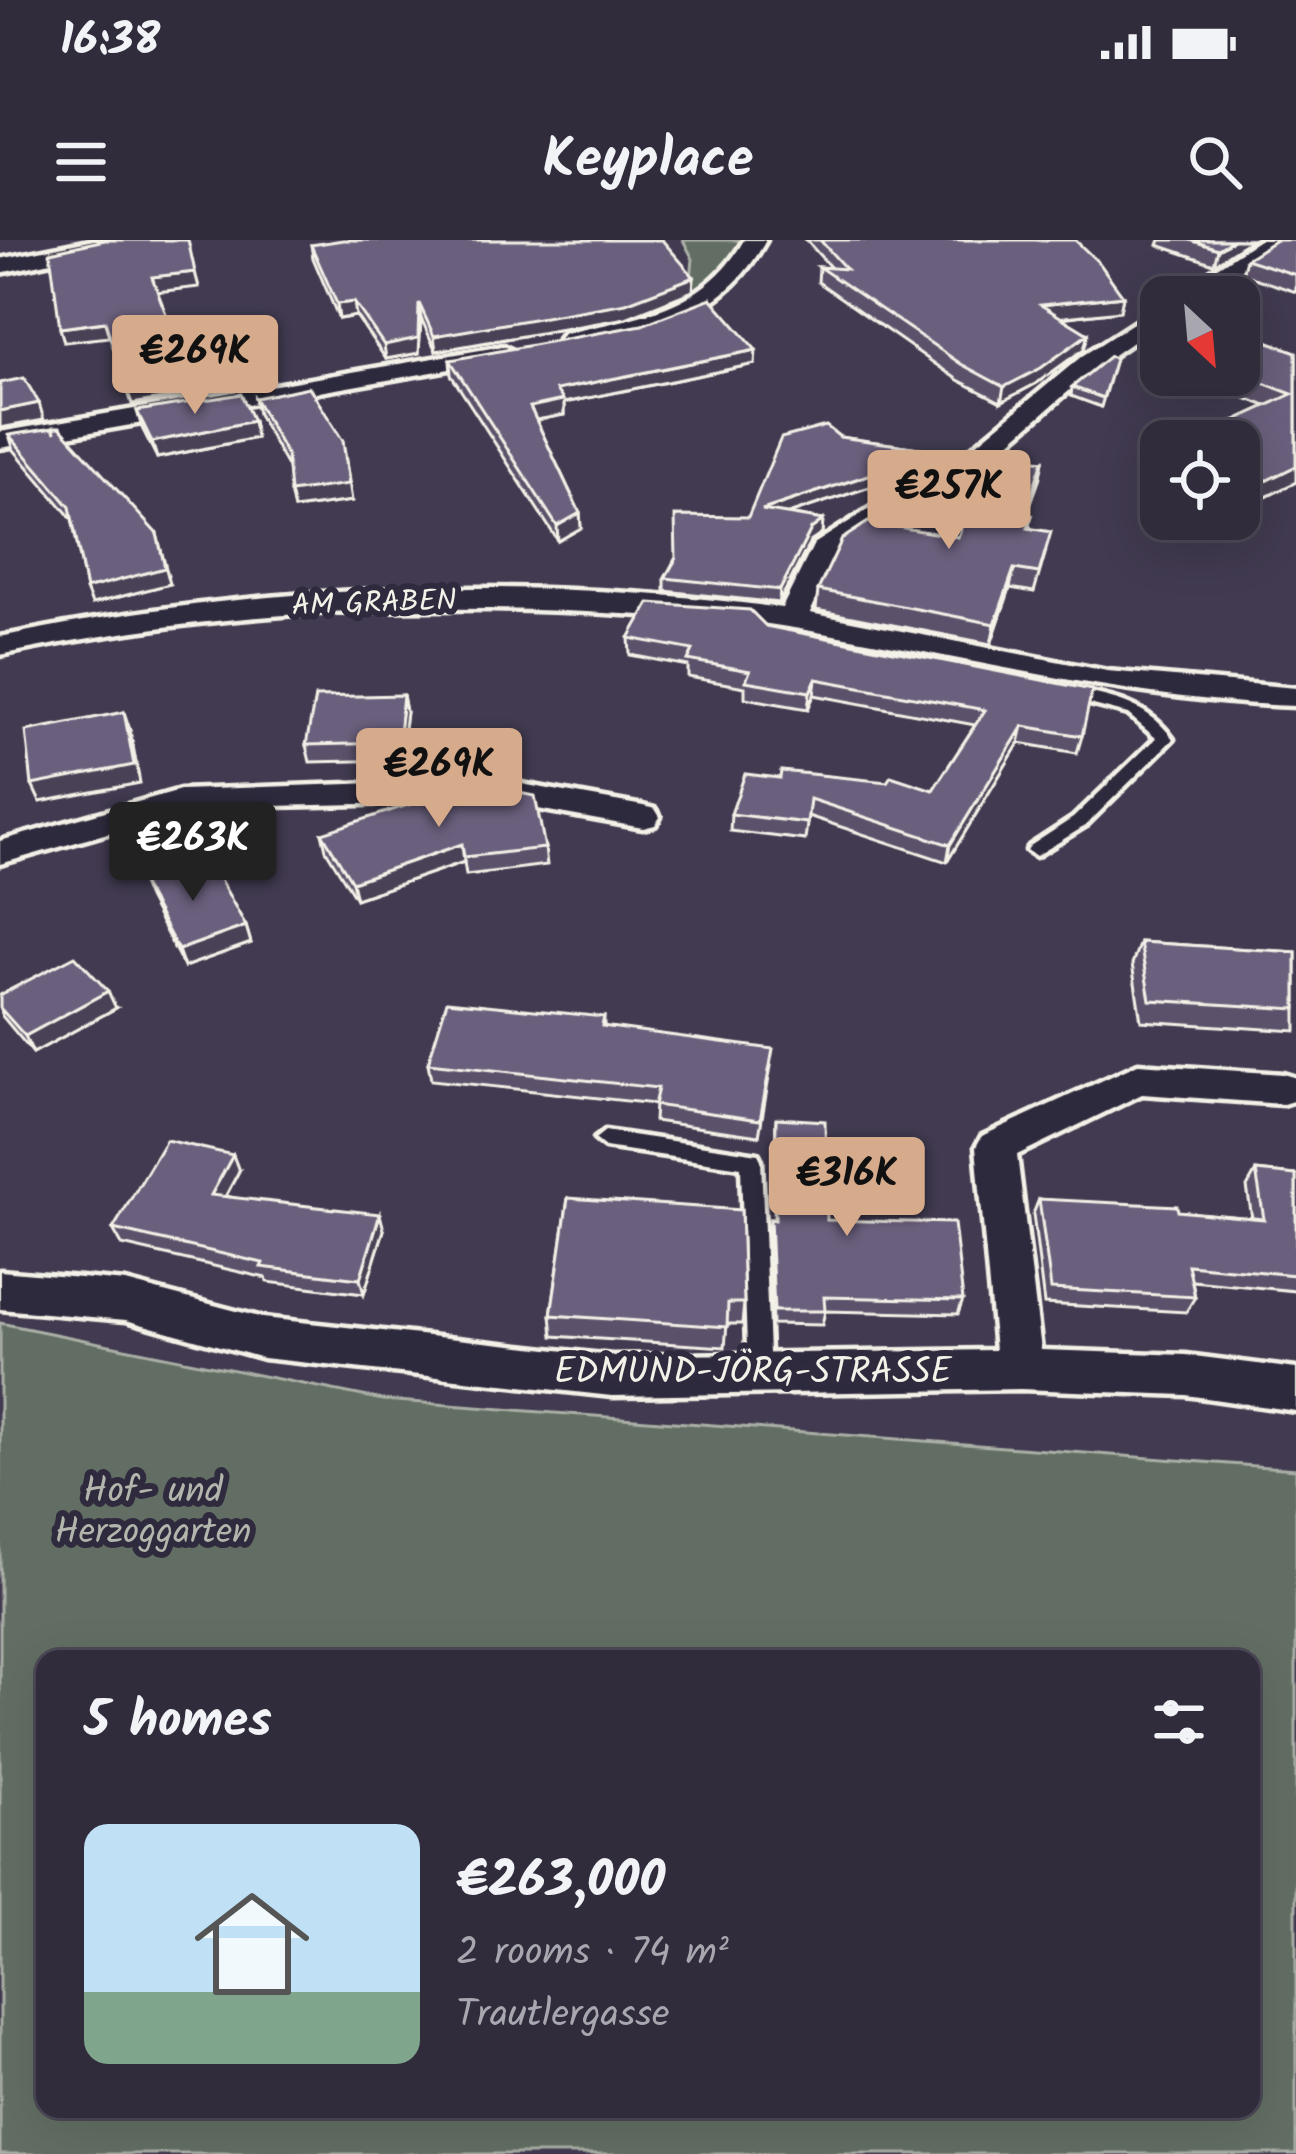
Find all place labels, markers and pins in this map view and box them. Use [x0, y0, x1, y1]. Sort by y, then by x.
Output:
pin: €269K [111, 315, 279, 417]
pin: €257K [865, 450, 1033, 552]
pin: €269K [355, 728, 523, 830]
pin: €263K [109, 802, 277, 904]
pin: €316K [763, 1137, 931, 1239]

